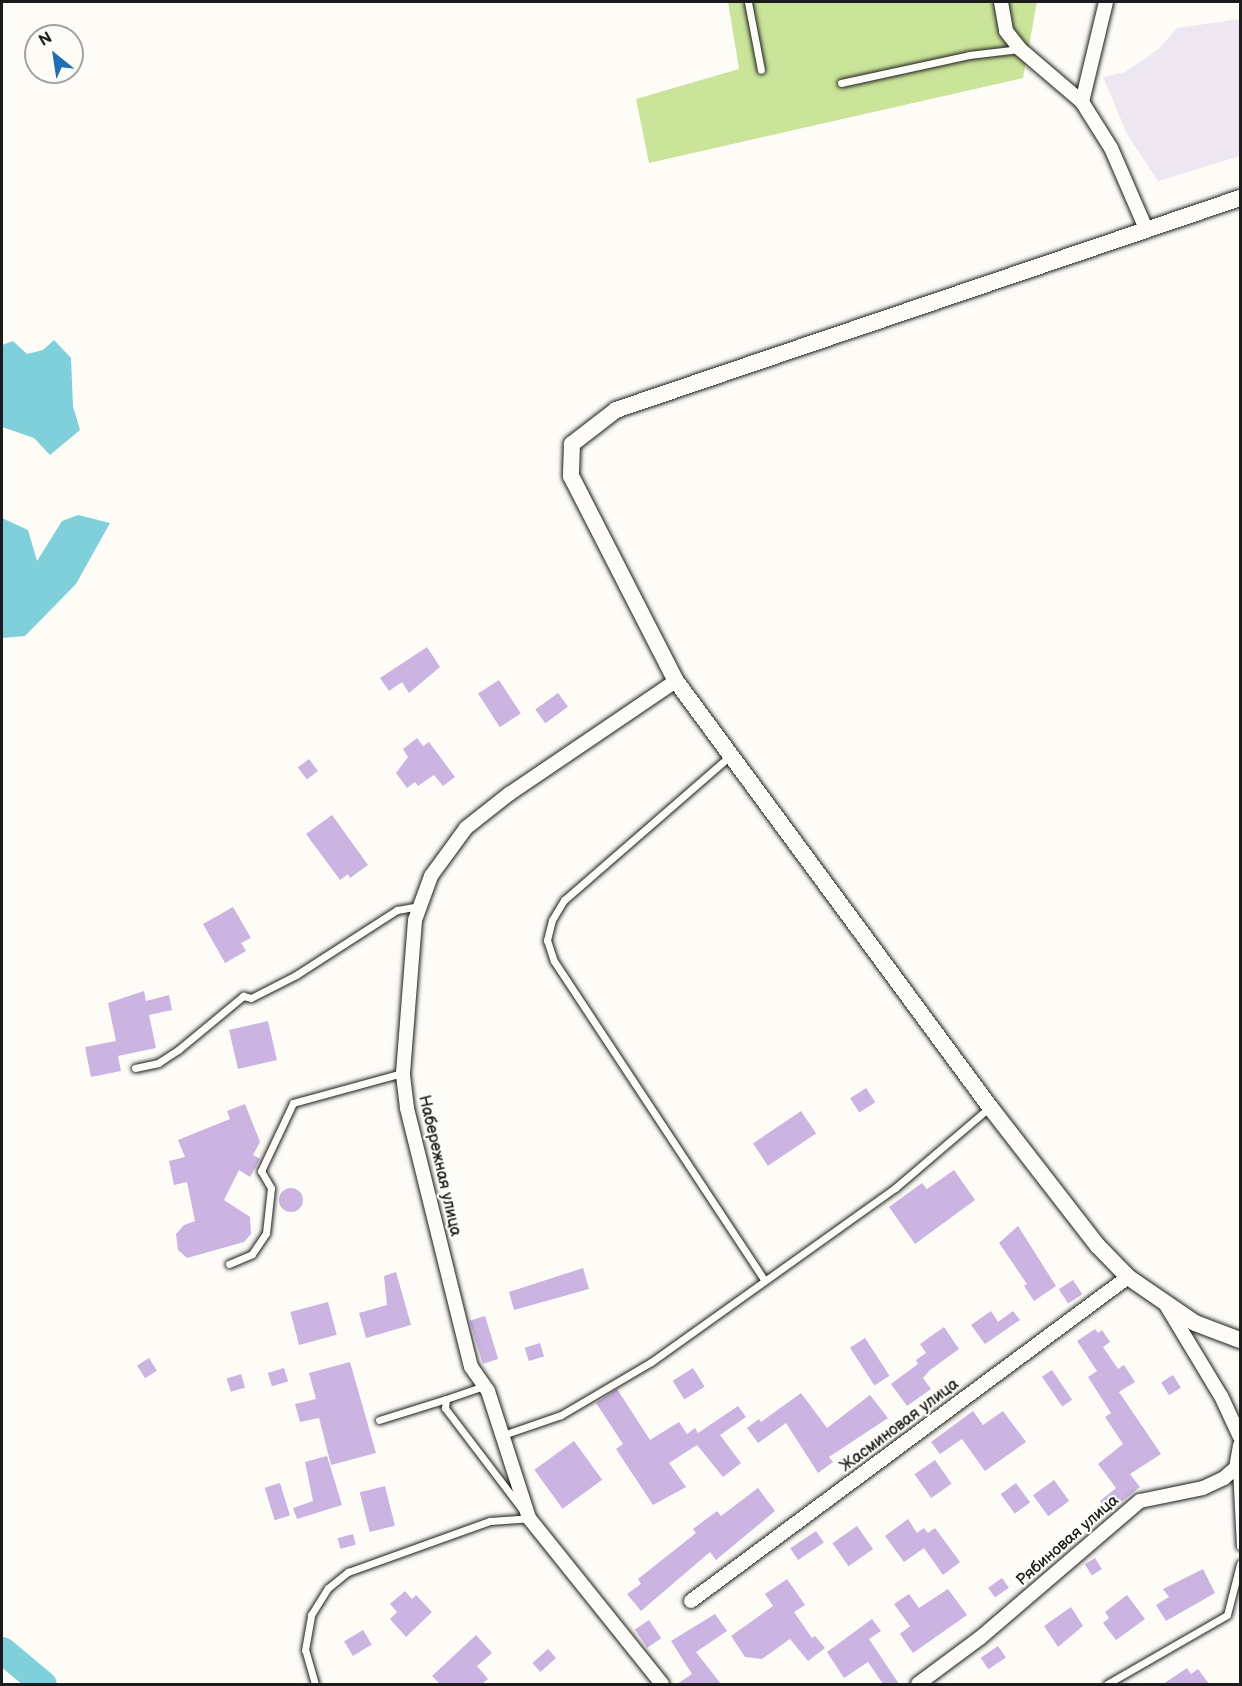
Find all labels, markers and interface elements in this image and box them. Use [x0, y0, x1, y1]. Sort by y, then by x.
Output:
north arrow [24, 24, 84, 84]
text: N [36, 28, 56, 51]
street label: Набережная улица [413, 1094, 465, 1238]
street label: Жасминовая улица [837, 1375, 963, 1477]
street label: Рябиновая улица [1013, 1491, 1123, 1591]

